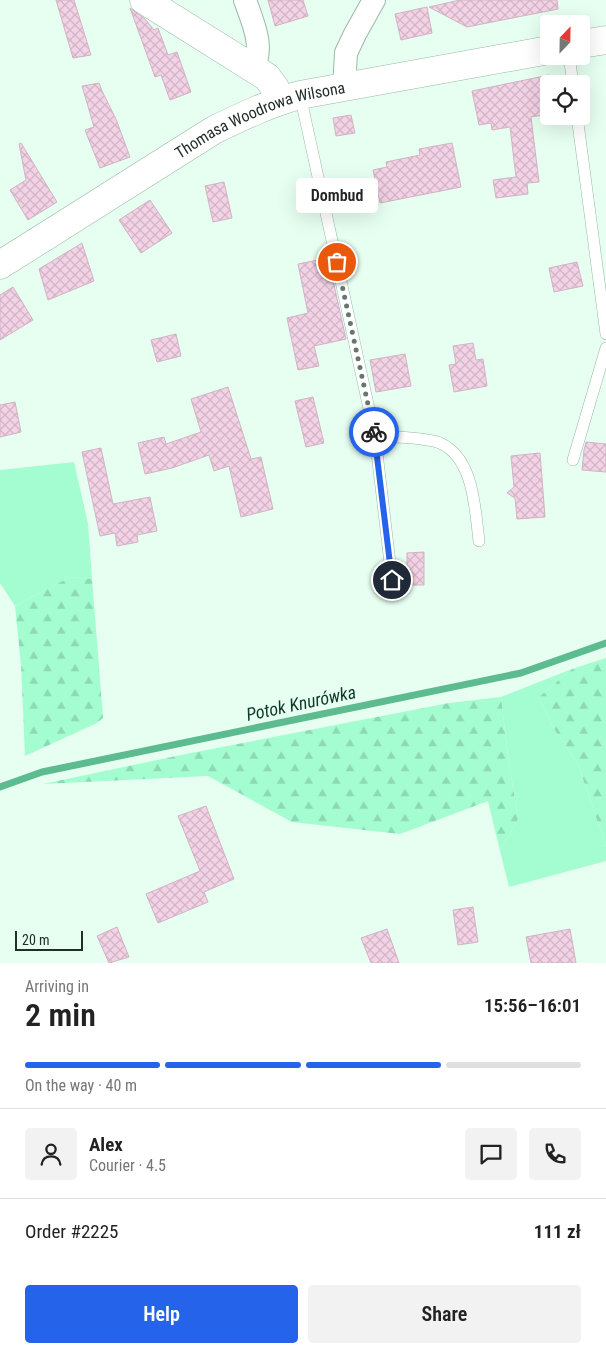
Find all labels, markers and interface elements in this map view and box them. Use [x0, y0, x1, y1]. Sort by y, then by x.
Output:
north arrow [540, 15, 590, 65]
map controls [540, 15, 590, 125]
button: locate [540, 75, 590, 125]
street label: Thomasa Woodrowa Wilsona [171, 78, 347, 162]
callout: Dombud [296, 177, 378, 212]
text: Dombud [311, 186, 363, 205]
pin [316, 241, 358, 283]
icon: bag [323, 248, 351, 276]
courier [349, 407, 399, 457]
icon: bike [360, 418, 388, 446]
pin [371, 559, 413, 601]
icon: home [378, 566, 406, 594]
water label: Potok Knurówka [244, 681, 358, 725]
scale bar [15, 928, 82, 951]
text: 20 m [22, 932, 50, 948]
text: Arriving in [25, 977, 89, 996]
text: 15:56–16:01 [484, 994, 581, 1017]
text: 2 min [25, 996, 96, 1034]
text: On the way · 40 m [25, 1076, 137, 1095]
button: person [25, 1128, 77, 1180]
button: chat [465, 1128, 517, 1180]
button: phone [529, 1128, 581, 1180]
text: Alex [89, 1133, 123, 1156]
text: Courier · 4.5 [89, 1156, 166, 1175]
text: Order #2225 [25, 1220, 118, 1243]
text: 111 zł [534, 1220, 581, 1243]
button: Help [25, 1285, 298, 1343]
button: Share [308, 1285, 581, 1343]

